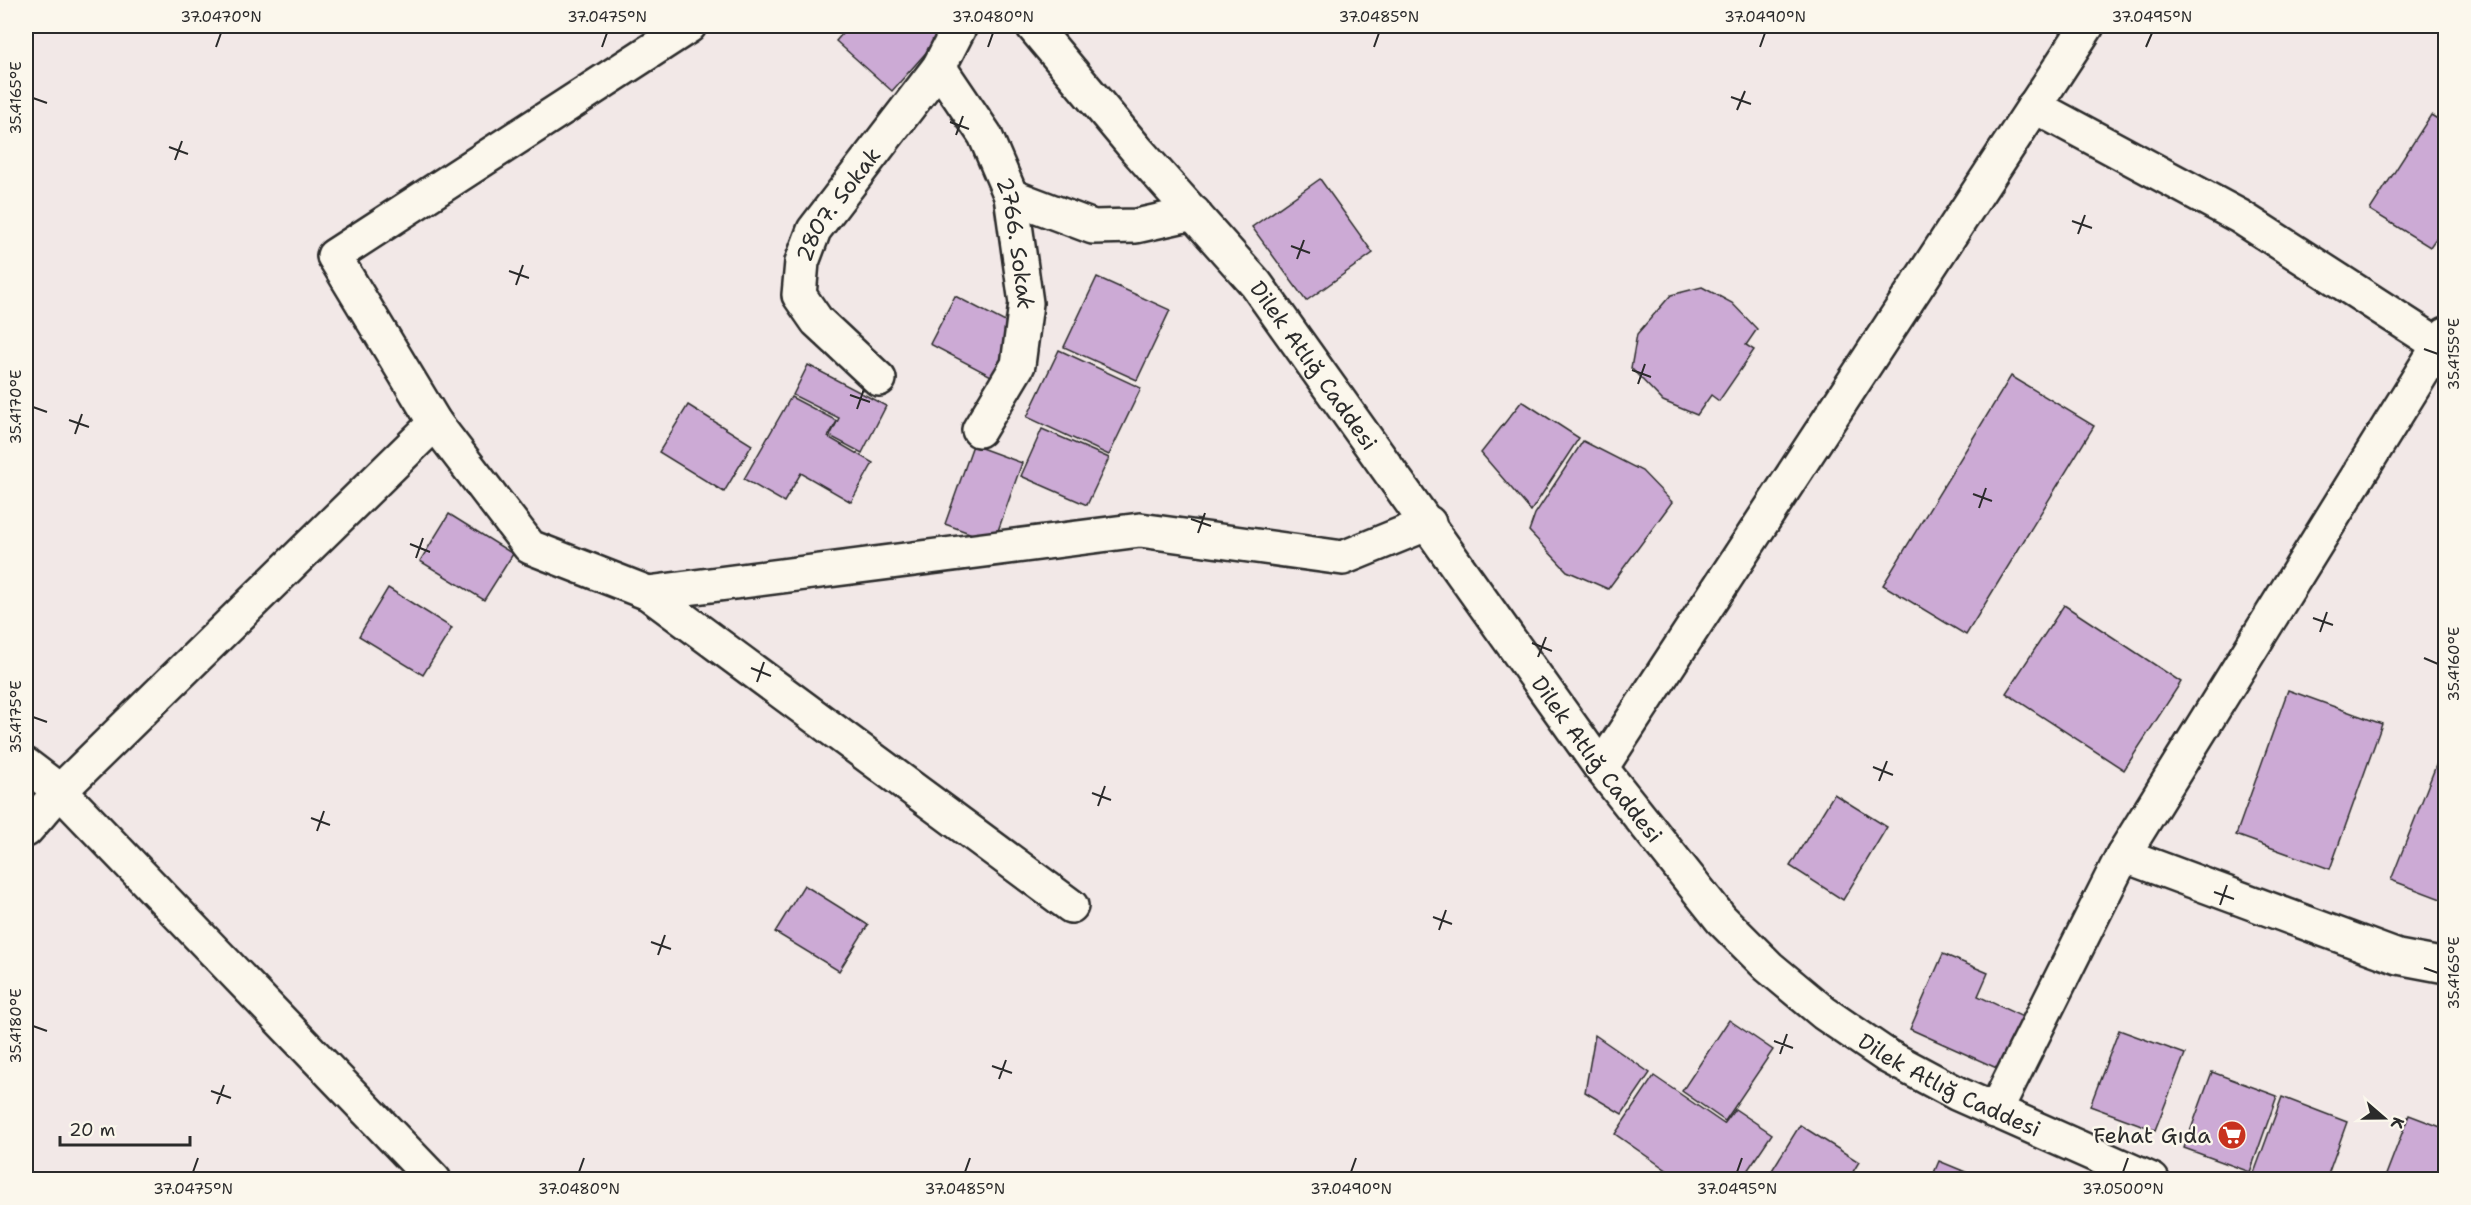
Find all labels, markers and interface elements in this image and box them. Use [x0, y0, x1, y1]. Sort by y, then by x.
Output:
text: 37.0470°N [180, 7, 262, 27]
text: 37.0475°N [567, 7, 647, 27]
text: 37.0480°N [952, 7, 1034, 27]
text: 37.0485°N [1339, 7, 1419, 27]
text: 37.0490°N [1724, 7, 1806, 27]
text: 37.0495°N [2112, 7, 2192, 27]
text: 35.4165°E [6, 61, 26, 135]
street label: 2807. Sokak [789, 141, 887, 266]
street label: 2766. Sokak [990, 172, 1041, 311]
street label: Dilek Atlığ Caddesi [1244, 275, 1384, 456]
text: 35.4155°E [2444, 318, 2464, 390]
text: 35.4170°E [6, 370, 26, 444]
text: 35.4160°E [2444, 627, 2464, 701]
street label: Dilek Atlığ Caddesi [1525, 670, 1669, 848]
text: 35.4175°E [6, 680, 26, 754]
text: 35.4165°E [2444, 936, 2464, 1010]
text: 35.4180°E [6, 988, 26, 1064]
street label: Dilek Atlığ Caddesi [1853, 1026, 2045, 1143]
north arrow [2354, 1088, 2414, 1148]
scale bar [60, 1109, 190, 1147]
text: K [2386, 1114, 2409, 1132]
text: 20 m [69, 1118, 115, 1142]
supermarket icon: Fehat Gıda [2216, 1119, 2248, 1151]
place label: Fehat Gıda [2093, 1121, 2211, 1150]
text: 37.0475°N [153, 1179, 233, 1199]
text: 37.0480°N [538, 1179, 620, 1199]
text: 37.0485°N [925, 1179, 1005, 1199]
text: 37.0490°N [1310, 1179, 1392, 1199]
text: 37.0495°N [1697, 1179, 1777, 1199]
text: 37.0500°N [2082, 1179, 2164, 1199]

